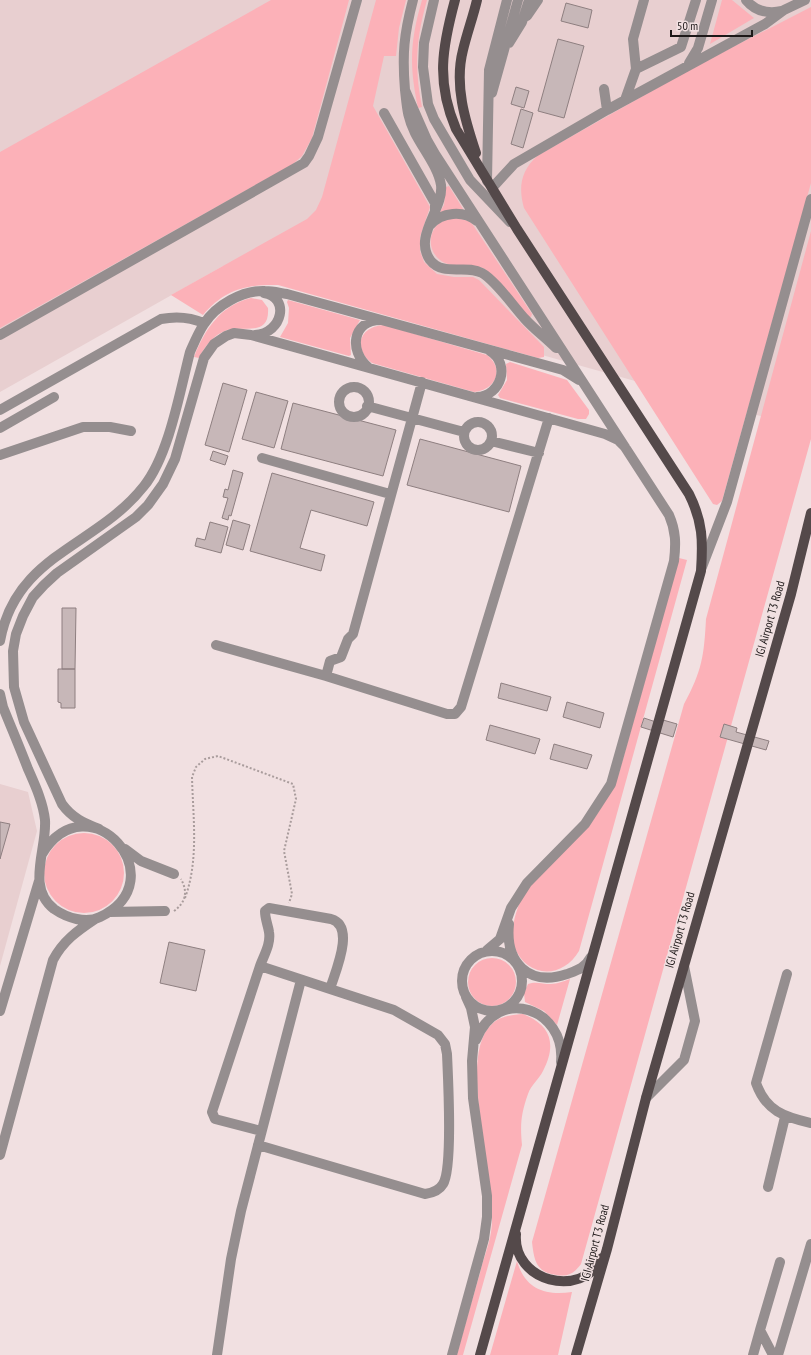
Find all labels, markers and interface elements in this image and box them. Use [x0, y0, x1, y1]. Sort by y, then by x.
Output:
scale bar [671, 12, 752, 38]
text: 50 m [677, 18, 698, 33]
street label: IGI Airport T3 Road [751, 579, 788, 659]
street label: IGI Airport T3 Road [661, 890, 698, 970]
street label: IGI Airport T3 Road [577, 1203, 612, 1283]

